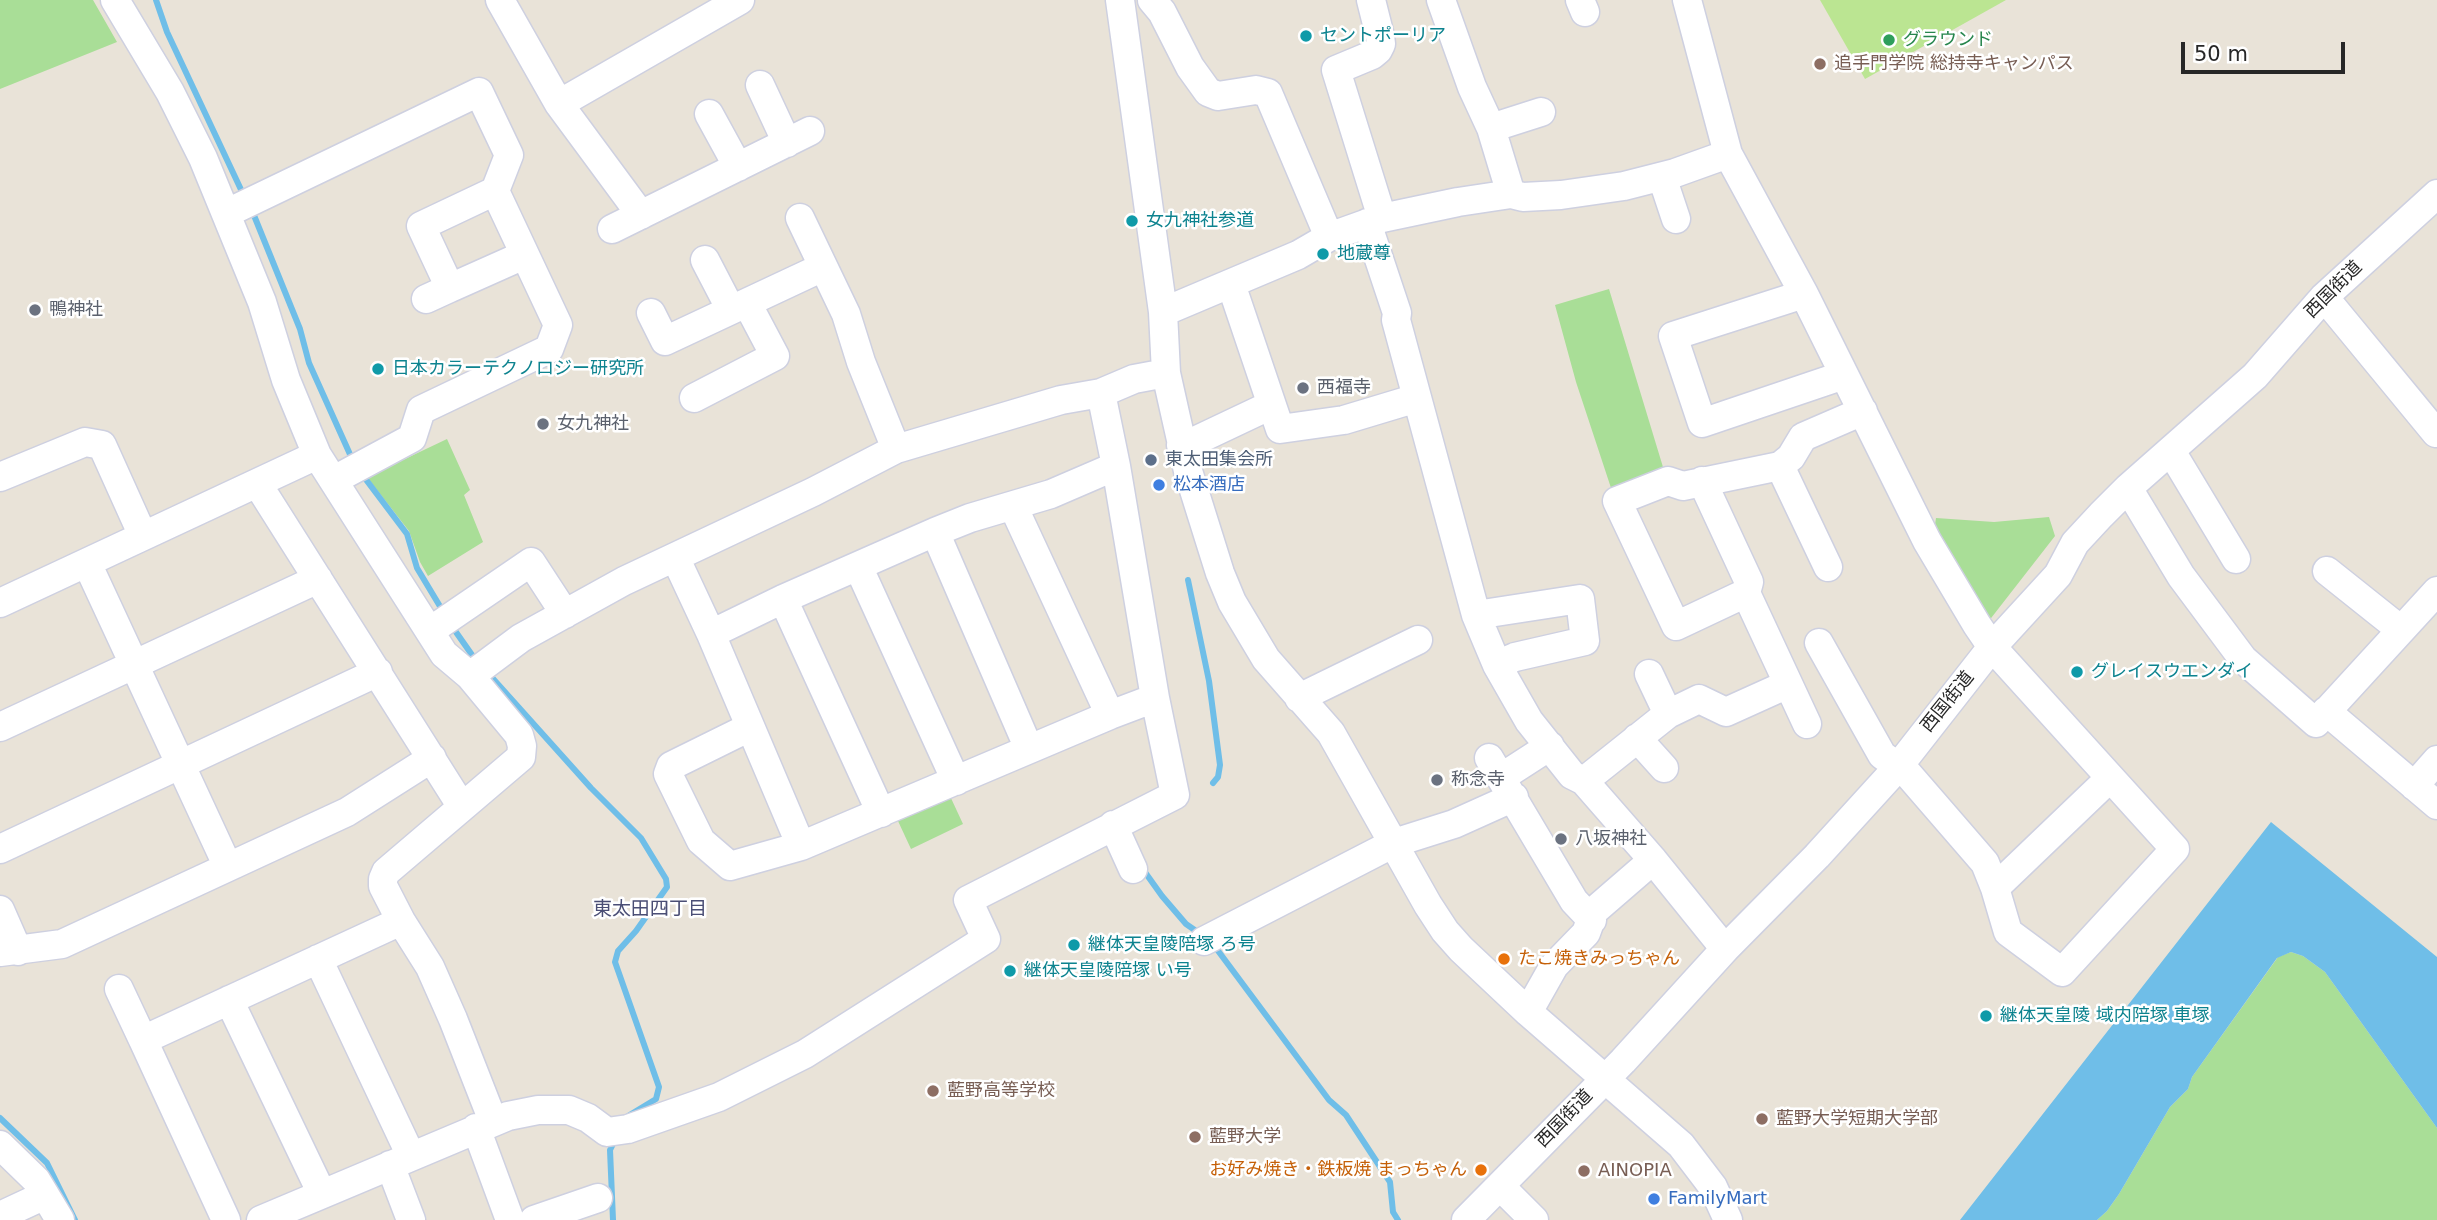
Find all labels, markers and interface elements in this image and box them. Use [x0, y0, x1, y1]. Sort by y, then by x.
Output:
place label: セントポーリア [1320, 25, 1446, 47]
marker: セントポーリア [1298, 28, 1314, 44]
scale bar [2185, 28, 2350, 72]
place label: グラウンド [1903, 29, 1993, 51]
marker: グラウンド [1881, 32, 1897, 48]
text: 50 m [2194, 42, 2248, 66]
place label: 追手門学院 総持寺キャンパス [1834, 53, 2074, 75]
marker: 追手門学院 総持寺キャンパス [1812, 56, 1828, 72]
place label: 女九神社参道 [1146, 210, 1254, 232]
marker: 女九神社参道 [1124, 213, 1140, 229]
place label: 地蔵尊 [1337, 243, 1391, 265]
marker: 地蔵尊 [1315, 246, 1331, 262]
street label: 西国街道 [2301, 257, 2367, 323]
place label: 鴨神社 [49, 299, 103, 321]
marker: 鴨神社 [27, 302, 43, 318]
place label: 日本カラーテクノロジー研究所 [392, 358, 644, 380]
marker: 日本カラーテクノロジー研究所 [370, 361, 386, 377]
place label: 西福寺 [1317, 377, 1371, 399]
marker: 西福寺 [1295, 380, 1311, 396]
place label: 女九神社 [557, 413, 629, 435]
marker: 女九神社 [535, 416, 551, 432]
place label: 東太田集会所 [1165, 449, 1273, 471]
marker: 東太田集会所 [1143, 452, 1159, 468]
place label: 松本酒店 [1173, 474, 1245, 496]
marker: 松本酒店 [1151, 477, 1167, 493]
place label: グレイスウエンダイ [2091, 661, 2253, 683]
marker: グレイスウエンダイ [2069, 664, 2085, 680]
street label: 西国街道 [1917, 667, 1979, 737]
place label: 称念寺 [1451, 769, 1505, 791]
marker: 称念寺 [1429, 772, 1445, 788]
place label: 八坂神社 [1575, 828, 1647, 850]
marker: 八坂神社 [1553, 831, 1569, 847]
district label: 東太田四丁目 [593, 899, 707, 921]
place label: 継体天皇陵陪塚 ろ号 [1088, 934, 1256, 956]
marker: 継体天皇陵陪塚 ろ号 [1066, 937, 1082, 953]
place label: たこ焼きみっちゃん [1518, 948, 1680, 970]
marker: たこ焼きみっちゃん [1496, 951, 1512, 967]
place label: 継体天皇陵陪塚 い号 [1024, 960, 1192, 982]
marker: 継体天皇陵陪塚 い号 [1002, 963, 1018, 979]
place label: 継体天皇陵 域内陪塚 車塚 [2000, 1005, 2209, 1027]
marker: 継体天皇陵 域内陪塚 車塚 [1978, 1008, 1994, 1024]
place label: 藍野高等学校 [947, 1080, 1055, 1102]
marker: 藍野高等学校 [925, 1083, 941, 1099]
street label: 西国街道 [1532, 1086, 1598, 1152]
place label: 藍野大学短期大学部 [1776, 1108, 1938, 1130]
marker: 藍野大学短期大学部 [1754, 1111, 1770, 1127]
place label: 藍野大学 [1209, 1126, 1281, 1148]
marker: 藍野大学 [1187, 1129, 1203, 1145]
place label: お好み焼き・鉄板焼 まっちゃん [1209, 1159, 1467, 1181]
place label: AINOPIA [1598, 1160, 1672, 1182]
marker: お好み焼き・鉄板焼 まっちゃん [1473, 1162, 1489, 1178]
marker: AINOPIA [1576, 1163, 1592, 1179]
place label: FamilyMart [1668, 1188, 1767, 1210]
marker: FamilyMart [1646, 1191, 1662, 1207]

